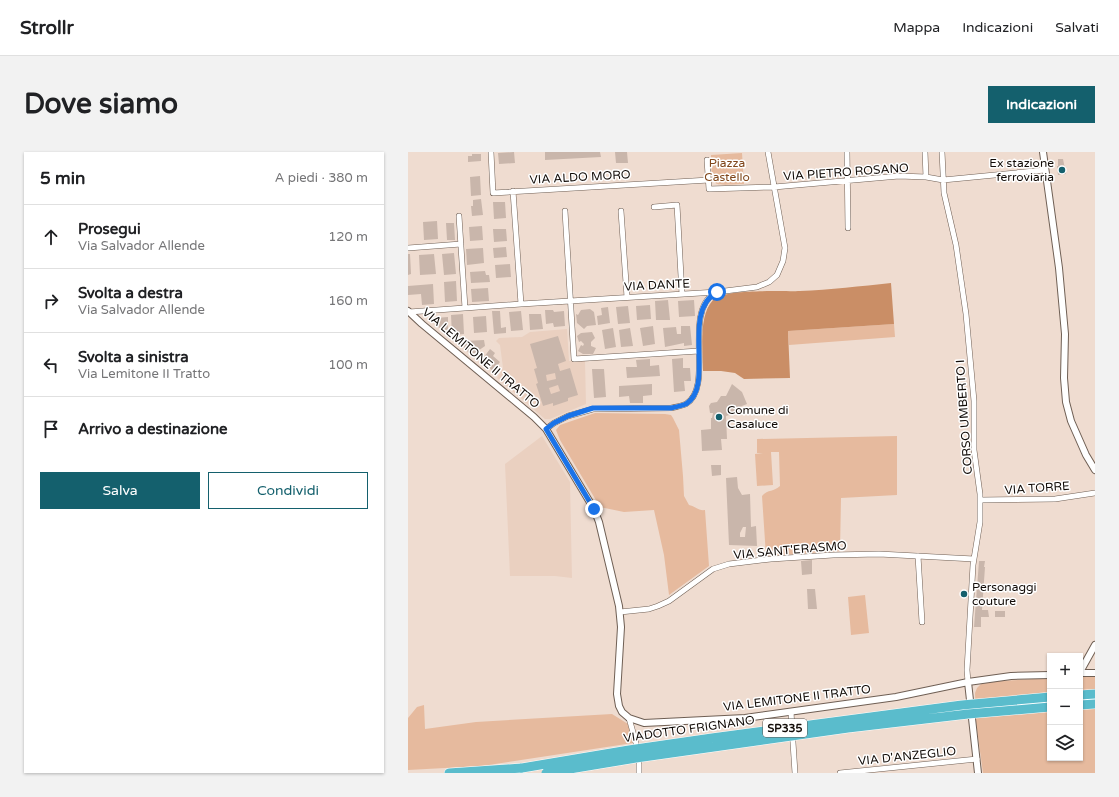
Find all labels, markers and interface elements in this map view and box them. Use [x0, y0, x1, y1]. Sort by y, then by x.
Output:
text: Strollr [20, 17, 74, 39]
text: Mappa [893, 19, 940, 36]
text: Indicazioni [962, 19, 1033, 36]
text: Salvati [1055, 19, 1099, 36]
button: Indicazioni [988, 86, 1095, 123]
text: Dove siamo [24, 87, 178, 121]
park label: Piazza Castello [704, 156, 750, 184]
place label: Ex stazione ferroviaria [989, 156, 1054, 184]
street label: VIA PIETRO ROSANO [783, 161, 909, 183]
marker: Ex stazione ferroviaria [1057, 165, 1067, 175]
street label: VIA ALDO MORO [529, 167, 631, 187]
text: 5 min [40, 168, 85, 189]
text: A piedi · 380 m [275, 170, 368, 186]
text: Prosegui [78, 220, 141, 238]
icon: ahead [40, 226, 62, 248]
text: 120 m [328, 229, 368, 245]
text: Via Salvador Allende [78, 238, 205, 254]
street label: VIA DANTE [624, 276, 691, 294]
route start [708, 283, 726, 301]
text: Svolta a destra [78, 284, 183, 302]
icon: right [40, 290, 62, 312]
text: 160 m [328, 293, 368, 309]
text: Via Salvador Allende [78, 302, 205, 318]
street label: VIA LEMITONE II TRATTO [420, 305, 543, 411]
text: Svolta a sinistra [78, 348, 189, 366]
icon: left [40, 354, 62, 376]
text: 100 m [328, 357, 368, 373]
street label: CORSO UMBERTO I [953, 359, 975, 475]
text: Via Lemitone II Tratto [78, 366, 210, 382]
place label: Comune di Casaluce [727, 403, 789, 431]
marker: Comune di Casaluce [714, 412, 724, 422]
icon: arrive [40, 418, 62, 440]
text: Arrivo a destinazione [78, 420, 228, 438]
button: Salva [40, 472, 200, 509]
button: Condividi [208, 472, 368, 509]
street label: VIA TORRE [1004, 479, 1070, 497]
route end [585, 500, 603, 518]
street label: VIA SANT'ERASMO [733, 538, 847, 562]
place label: Personaggi couture [972, 580, 1037, 608]
marker: Personaggi couture [959, 589, 969, 599]
map controls [1047, 653, 1083, 761]
button: + [1047, 653, 1083, 689]
street label: VIA LEMITONE II TRATTO [722, 682, 872, 714]
button: − [1047, 689, 1083, 725]
street label: VIADOTTO FRIGNANO [622, 713, 756, 745]
road number: SP335 [763, 719, 807, 737]
button: layers [1047, 725, 1083, 761]
street label: VIA D'ANZEGLIO [857, 744, 957, 768]

